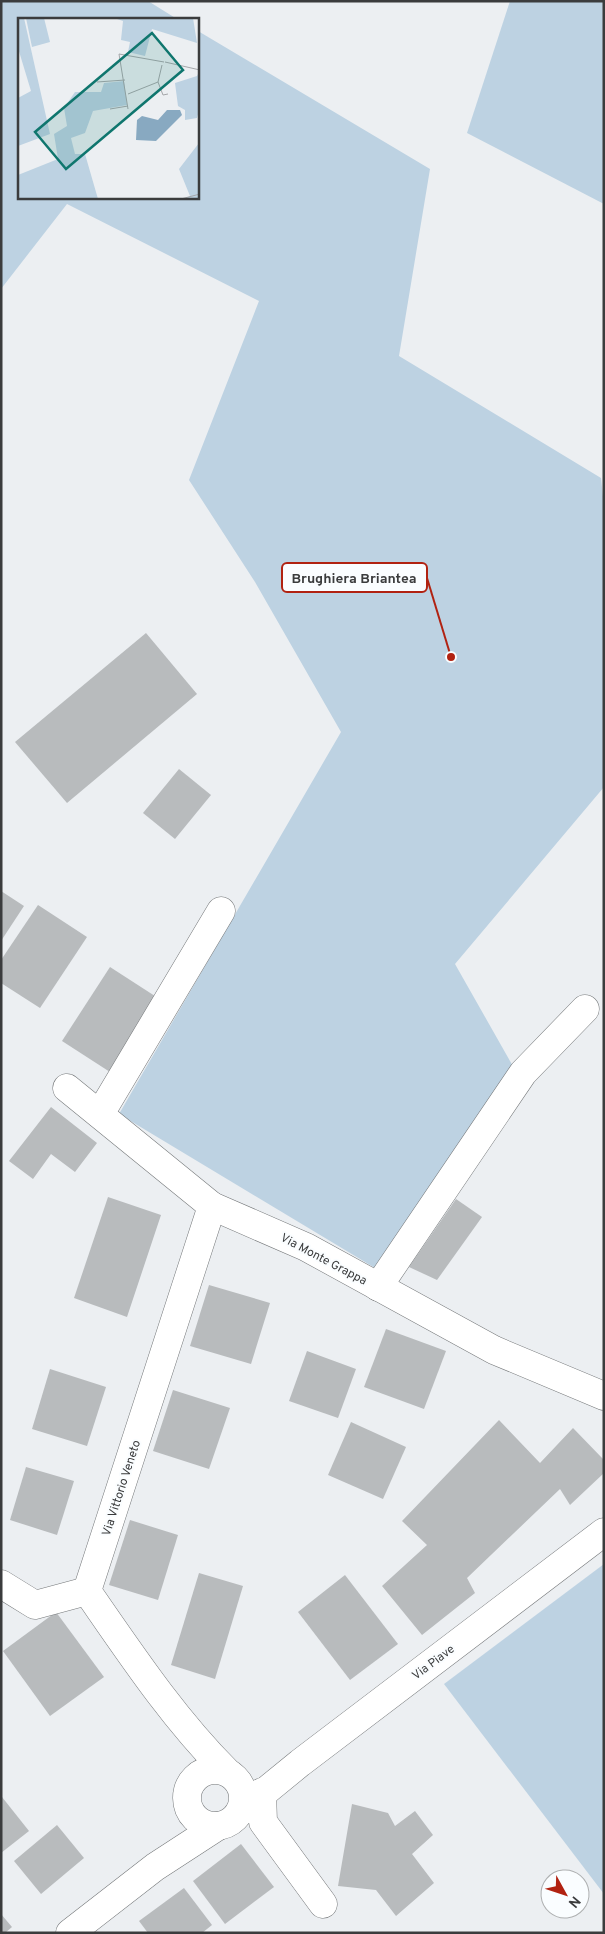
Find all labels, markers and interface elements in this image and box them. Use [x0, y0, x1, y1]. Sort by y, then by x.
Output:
inset map [18, 18, 199, 199]
callout: Brughiera Briantea [282, 563, 427, 592]
text: Brughiera Briantea [291, 571, 417, 588]
street label: Via Monte Grappa [278, 1230, 370, 1289]
street label: Via Vittorio Veneto [99, 1438, 145, 1538]
street label: Via Piave [409, 1642, 458, 1684]
north arrow [540, 1869, 590, 1919]
text: N [564, 1892, 584, 1911]

